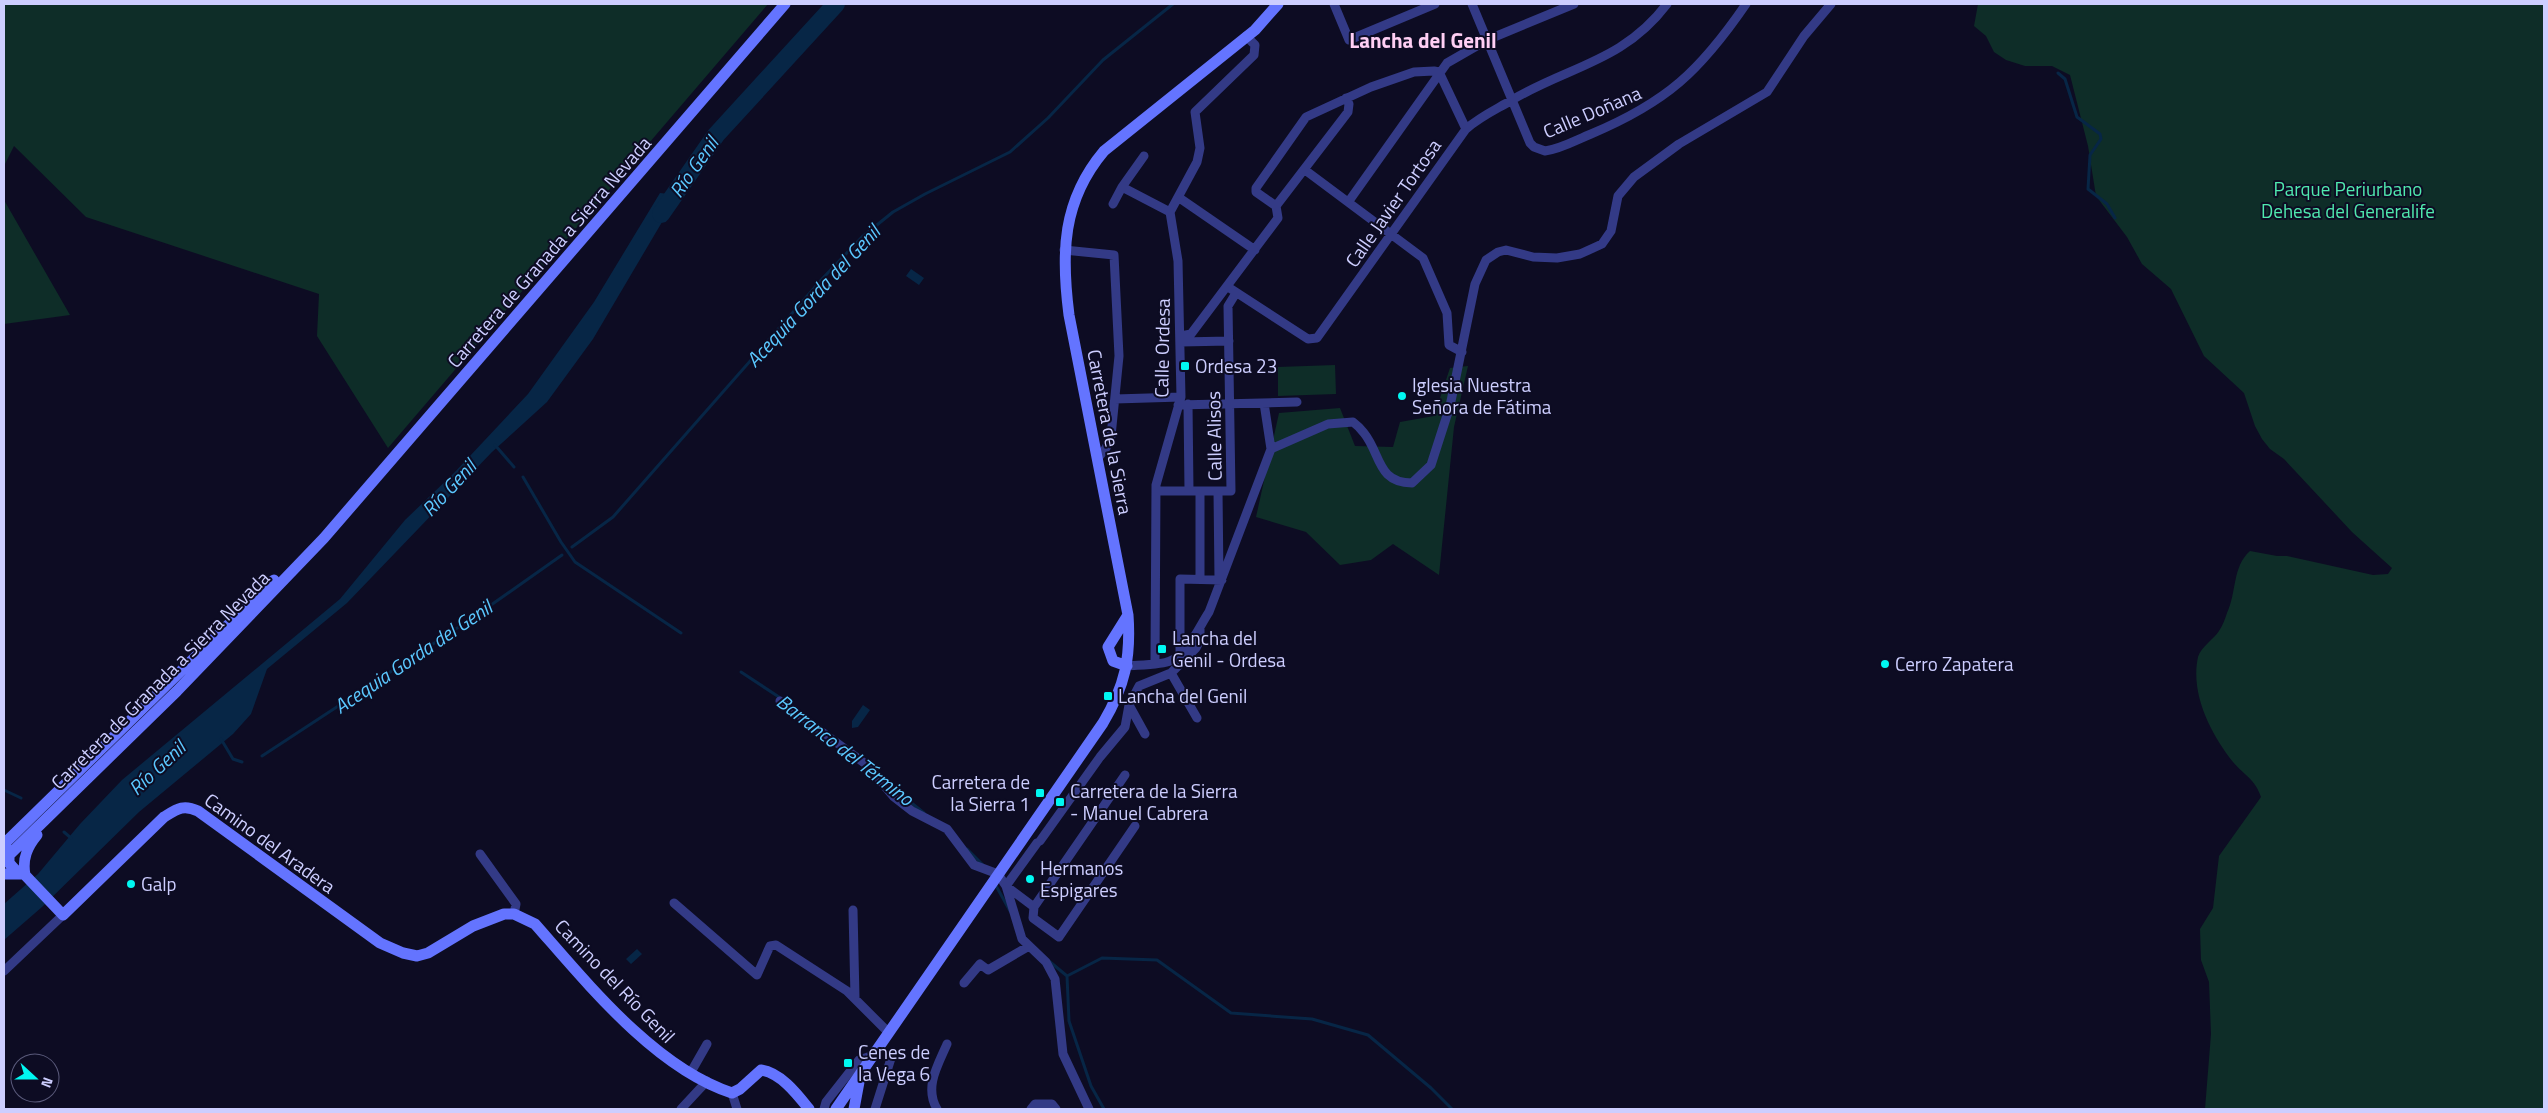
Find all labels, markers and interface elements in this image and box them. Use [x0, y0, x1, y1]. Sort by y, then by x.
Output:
district label: Lancha del Genil [1349, 24, 1497, 56]
street label: Calle Doñana [1538, 78, 1646, 145]
water label: Río Genil [661, 127, 728, 204]
street label: Carretera de Granada a Sierra Nevada [440, 129, 658, 374]
street label: Calle Javier Tortosa [1337, 132, 1448, 273]
park label: Parque Periurbano Dehesa del Generalife [2261, 174, 2435, 225]
water label: Acequia Gorda del Genil [738, 215, 889, 374]
street label: Calle Ordesa [1146, 298, 1177, 398]
street label: Carretera de la Sierra [1080, 347, 1141, 517]
place label: Ordesa 23 [1195, 351, 1277, 380]
marker: Ordesa 23 [1179, 360, 1191, 372]
place label: Iglesia Nuestra Señora de Fátima [1412, 370, 1552, 421]
marker: Iglesia Nuestra Señora de Fátima [1396, 390, 1408, 402]
street label: Calle Alisos [1198, 391, 1229, 481]
water label: Río Genil [414, 450, 485, 523]
street label: Carretera de Granada a Sierra Nevada [44, 563, 276, 796]
water label: Acequia Gorda del Genil [327, 590, 500, 721]
place label: Lancha del Genil - Ordesa [1172, 623, 1286, 674]
marker: Lancha del Genil - Ordesa [1156, 643, 1168, 655]
place label: Cerro Zapatera [1895, 649, 2014, 678]
marker: Cerro Zapatera [1879, 658, 1891, 670]
place label: Lancha del Genil [1118, 681, 1247, 710]
water label: Barranco del Término [770, 686, 921, 814]
marker: Lancha del Genil [1102, 690, 1114, 702]
water label: Río Genil [121, 731, 194, 802]
place label: Carretera de la Sierra 1 [931, 767, 1030, 818]
place label: Carretera de la Sierra - Manuel Cabrera [1070, 776, 1238, 827]
street label: Camino del Aradera [199, 785, 342, 900]
marker: Carretera de la Sierra 1 [1034, 787, 1046, 799]
marker: Carretera de la Sierra - Manuel Cabrera [1054, 796, 1066, 808]
place label: Hermanos Espigares [1040, 853, 1124, 904]
place label: Galp [141, 869, 177, 898]
marker: Hermanos Espigares [1024, 873, 1036, 885]
marker: Galp [125, 878, 137, 890]
street label: Camino del Río Genil [548, 912, 682, 1049]
place label: Cenes de la Vega 6 [858, 1037, 930, 1088]
north arrow [10, 1053, 60, 1103]
marker: Cenes de la Vega 6 [842, 1057, 854, 1069]
text: N [36, 1075, 59, 1091]

